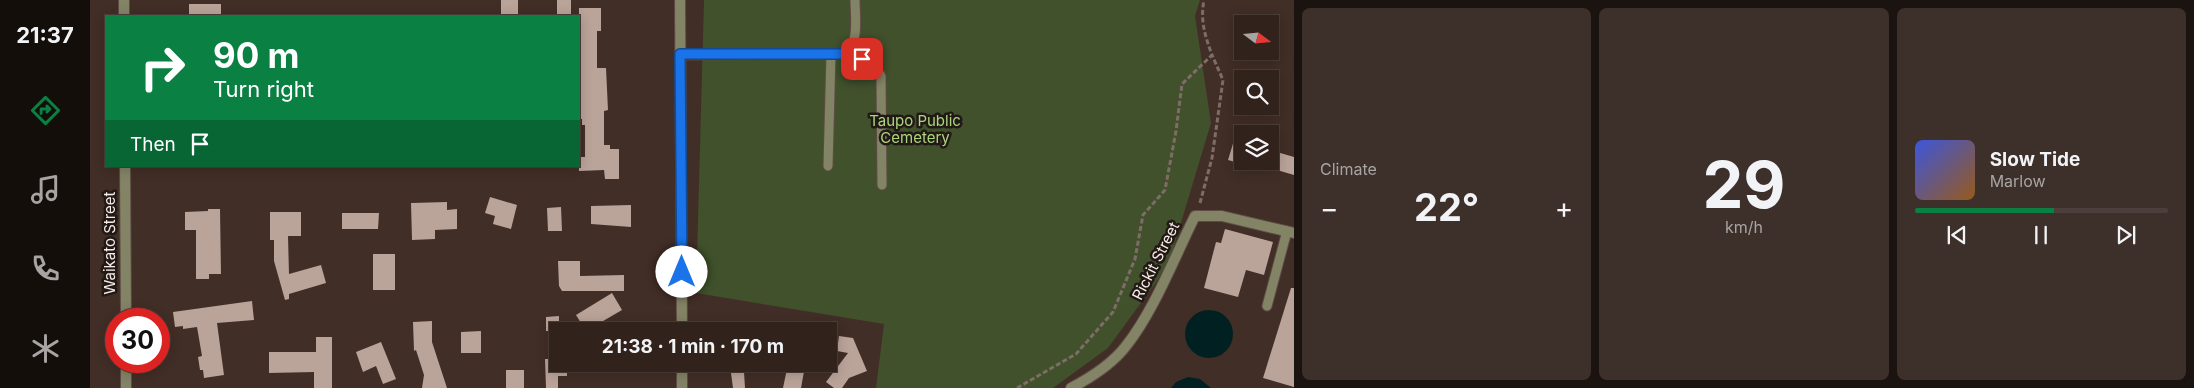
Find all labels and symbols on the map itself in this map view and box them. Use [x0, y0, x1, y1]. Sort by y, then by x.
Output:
north arrow [1234, 15, 1279, 60]
pin [841, 38, 883, 80]
park label: Taupo Public Cemetery [869, 111, 961, 147]
street label: Waikato Street [100, 191, 119, 295]
street label: Rickit Street [1128, 218, 1183, 303]
position arrow [655, 245, 707, 297]
speed limit sign: 30 [105, 308, 170, 373]

